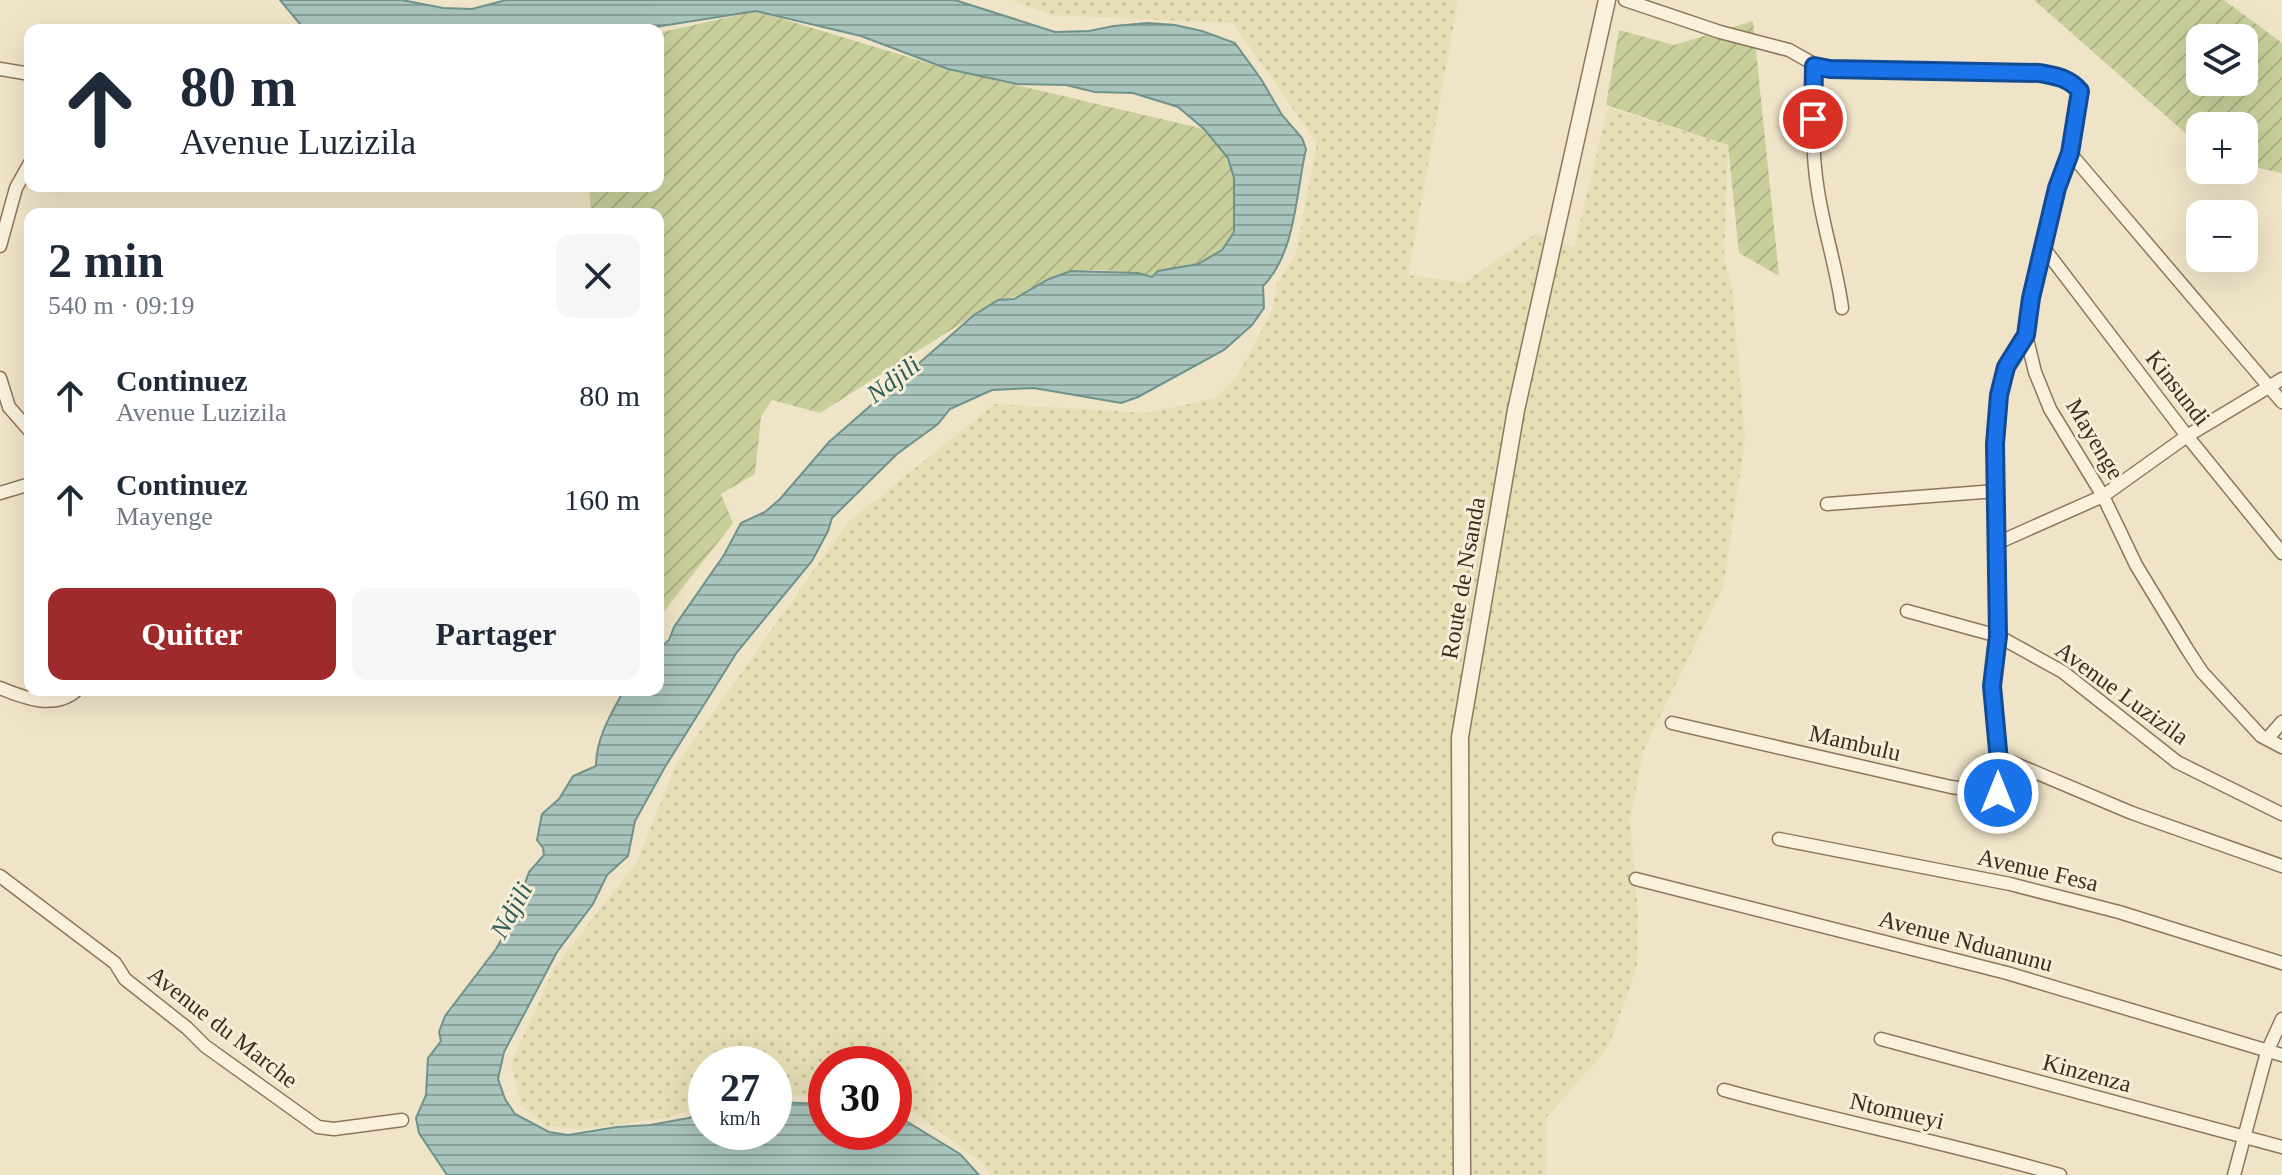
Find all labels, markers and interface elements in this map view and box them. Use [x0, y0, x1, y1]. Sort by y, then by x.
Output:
map controls [2186, 24, 2258, 272]
button: layers [2186, 24, 2258, 96]
icon: ahead [48, 56, 152, 160]
text: 80 m [180, 56, 297, 118]
pin [1779, 85, 1847, 153]
icon: arrive [1791, 97, 1835, 141]
button: + [2186, 112, 2258, 184]
text: Avenue Luzizila [180, 122, 416, 162]
button: − [2186, 200, 2258, 272]
text: 2 min [48, 234, 164, 287]
button: close [556, 234, 640, 318]
text: 540 m · 09:19 [48, 291, 195, 320]
street label: Kinsundi [2141, 345, 2216, 431]
water label: Ndjili [860, 350, 926, 409]
text: Continuez [116, 364, 248, 397]
icon: ahead [48, 374, 92, 418]
text: 80 m [579, 379, 640, 412]
street label: Mayenge [2061, 394, 2129, 484]
text: Avenue Luzizila [116, 398, 287, 427]
text: Continuez [116, 468, 248, 501]
icon: ahead [48, 478, 92, 522]
text: 160 m [564, 483, 640, 516]
street label: Route de Nsanda [1436, 495, 1490, 661]
text: Mayenge [116, 502, 213, 531]
button: Quitter [48, 588, 336, 680]
button: Partager [352, 588, 640, 680]
street label: Avenue Luzizila [2051, 636, 2194, 750]
street label: Mambulu [1807, 720, 1903, 766]
position arrow [1956, 751, 2040, 835]
street label: Avenue Fesa [1975, 844, 2101, 897]
water label: Ndjili [484, 877, 538, 944]
street label: Avenue Nduanunu [1876, 905, 2056, 977]
street label: Avenue du Marche [143, 961, 303, 1093]
speed limit sign: 30 [808, 1046, 912, 1150]
street label: Kinzenza [2040, 1049, 2134, 1097]
text: 27 [720, 1065, 760, 1110]
street label: Ntomueyi [1847, 1088, 1947, 1135]
text: km/h [719, 1107, 761, 1129]

